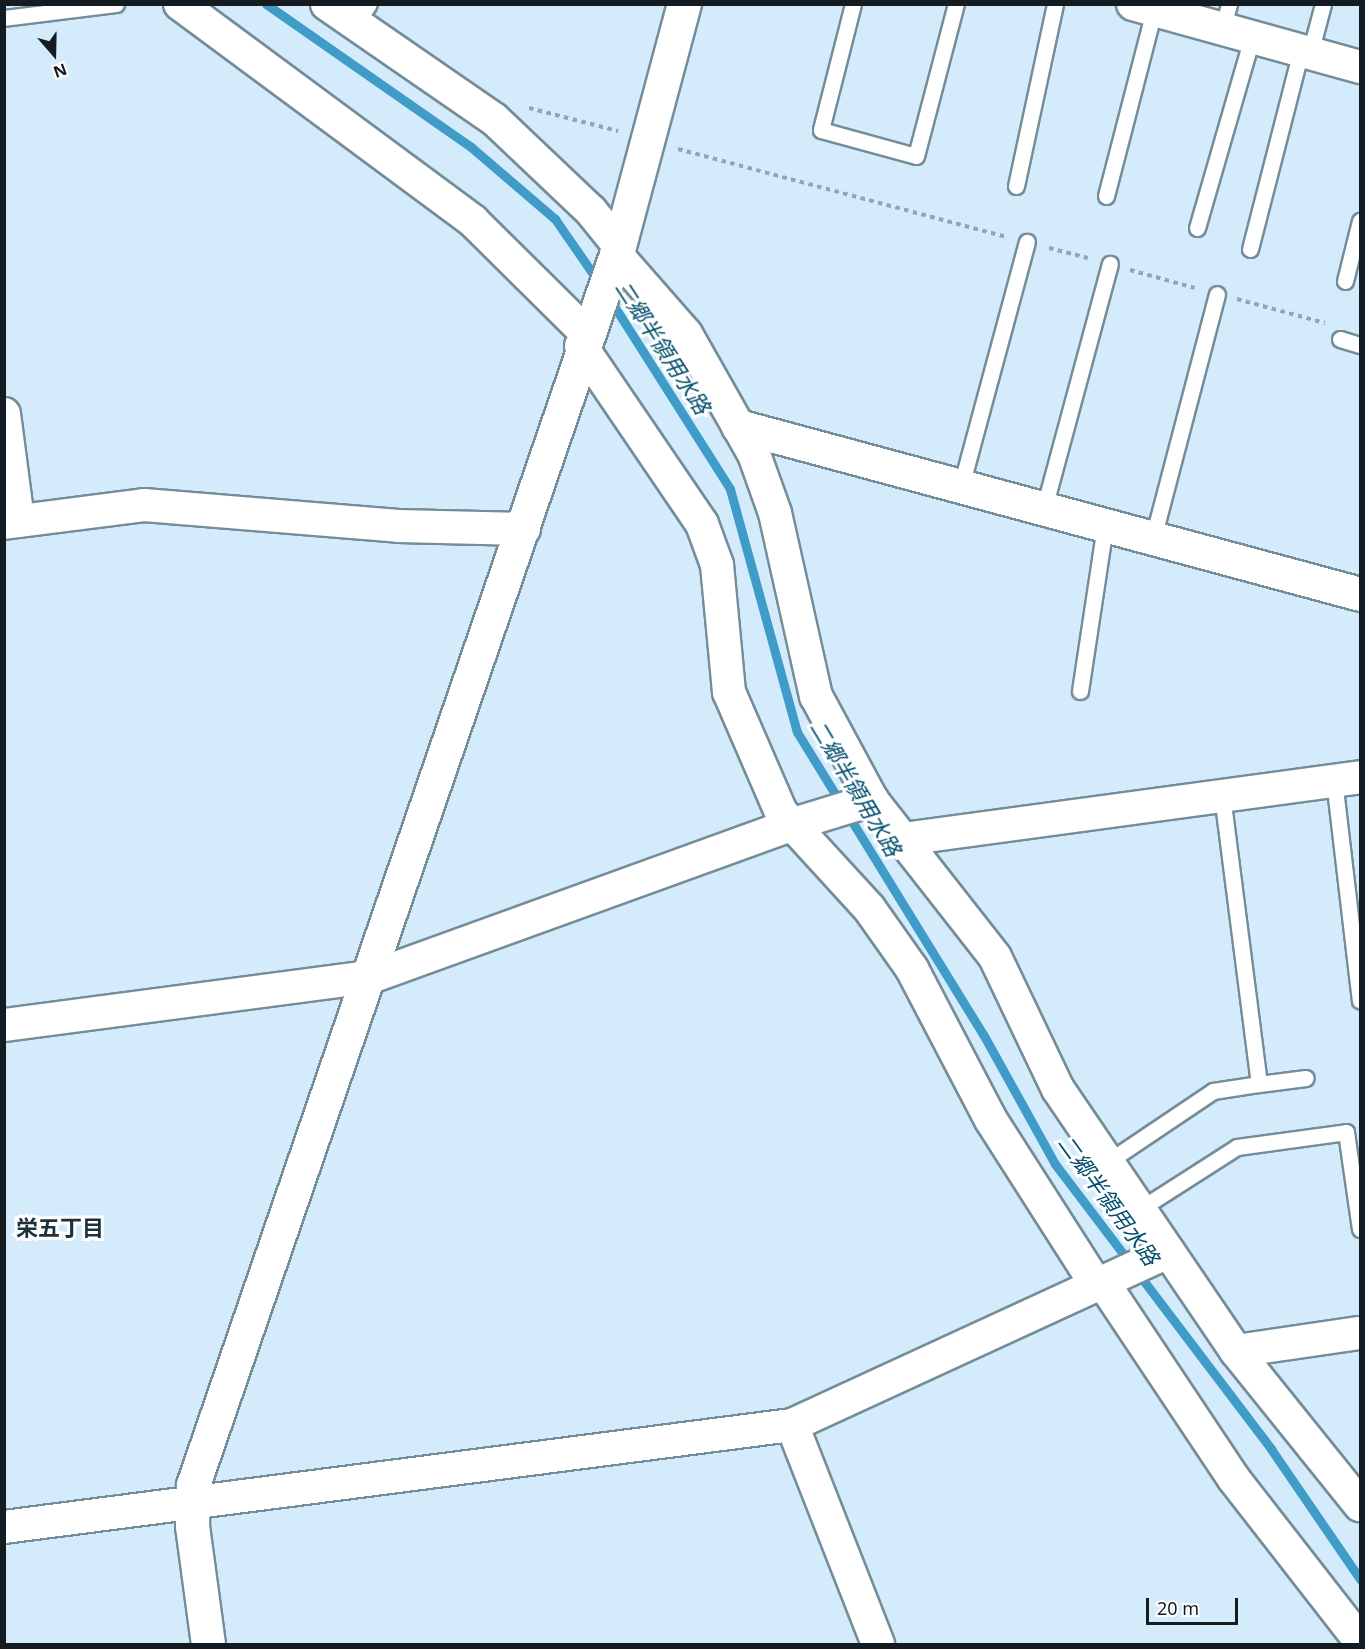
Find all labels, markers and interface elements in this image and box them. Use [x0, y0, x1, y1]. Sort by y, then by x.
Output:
north arrow [24, 24, 84, 84]
text: N [50, 58, 70, 83]
water label: 二郷半領用水路 [610, 275, 716, 419]
water label: 二郷半領用水路 [805, 715, 907, 861]
water label: 二郷半領用水路 [1053, 1130, 1165, 1270]
district label: 栄五丁目 [16, 1215, 104, 1241]
scale bar [1149, 1586, 1240, 1624]
text: 20 m [1157, 1596, 1199, 1620]

